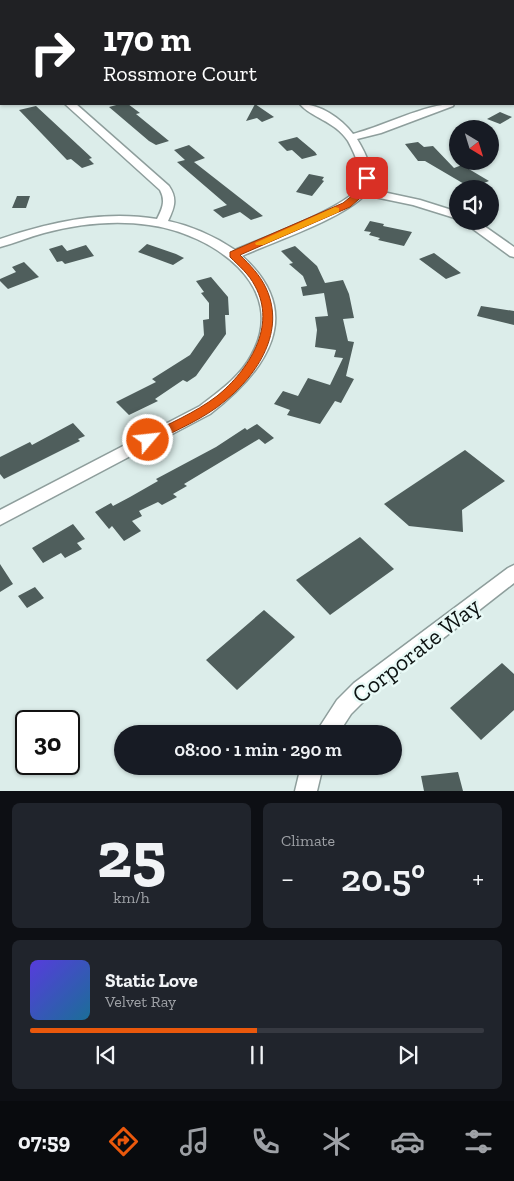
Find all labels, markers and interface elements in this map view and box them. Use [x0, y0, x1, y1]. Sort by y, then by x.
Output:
text: 170 m [103, 18, 191, 60]
icon: right [20, 20, 85, 85]
text: Rossmore Court [103, 60, 257, 87]
north arrow [449, 120, 499, 170]
map controls [449, 120, 499, 230]
pin [346, 157, 388, 199]
icon: arrive [353, 164, 381, 192]
button: sound [449, 180, 499, 230]
position arrow [121, 413, 173, 465]
street label: Corporate Way [346, 591, 486, 709]
speed limit sign: 30 [15, 710, 80, 775]
text: 08:00 · 1 min · 290 m [174, 738, 342, 761]
text: 25 [97, 816, 166, 894]
text: Climate [281, 831, 335, 850]
text: 20.5° [341, 855, 425, 901]
text: − [281, 862, 294, 895]
text: + [472, 862, 484, 895]
text: km/h [113, 888, 150, 907]
text: Static Love [105, 969, 198, 992]
text: Velvet Ray [105, 992, 176, 1011]
icon: previous [92, 1041, 120, 1069]
icon: pause [243, 1041, 271, 1069]
icon: next [394, 1041, 422, 1069]
icon: directions [106, 1124, 141, 1159]
icon: music [177, 1124, 212, 1159]
icon: phone [248, 1124, 283, 1159]
icon: climate [319, 1124, 354, 1159]
icon: car [390, 1124, 425, 1159]
icon: filters [461, 1124, 496, 1159]
text: 07:59 [18, 1128, 70, 1155]

